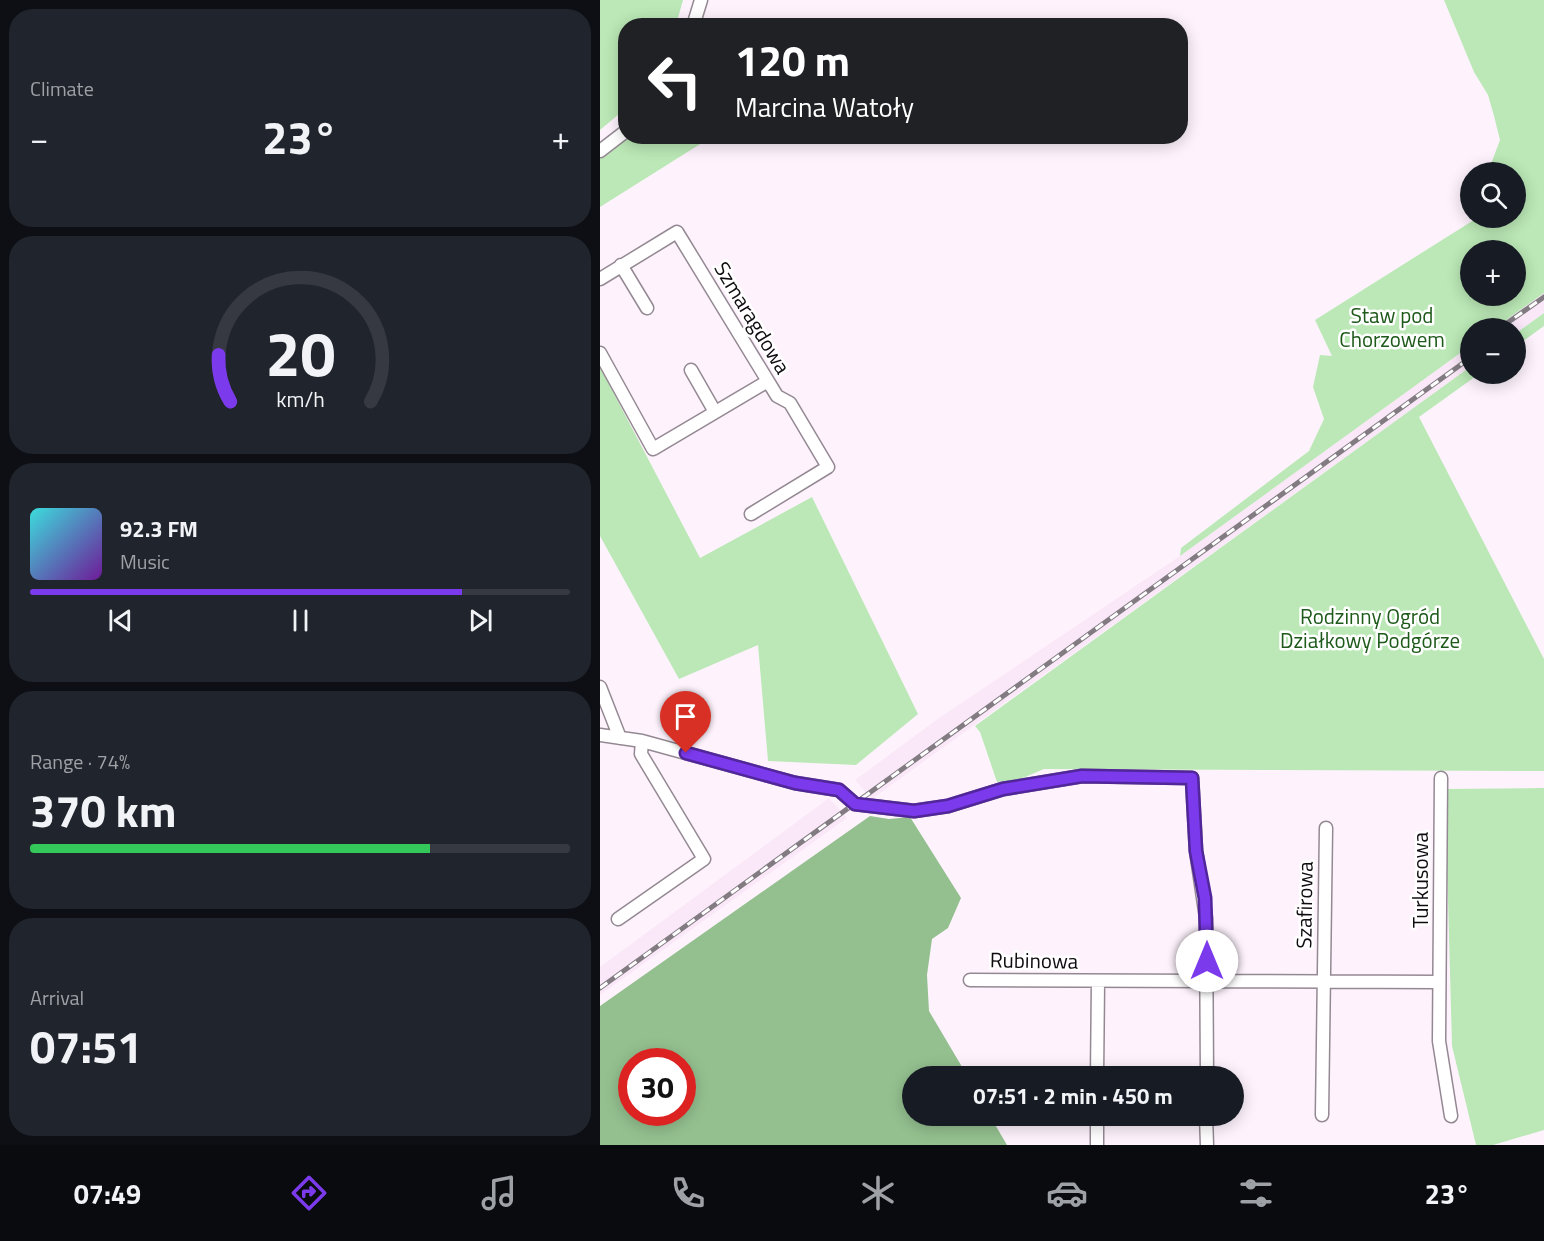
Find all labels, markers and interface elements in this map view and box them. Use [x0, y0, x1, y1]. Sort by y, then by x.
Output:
text: 120 m [735, 28, 850, 92]
icon: left [636, 42, 714, 120]
text: Climate [30, 73, 94, 104]
text: Marcina Watoły [735, 86, 914, 127]
text: 23° [262, 103, 338, 171]
text: − [30, 113, 48, 163]
text: + [552, 113, 570, 163]
map controls [1460, 162, 1526, 384]
button: search [1460, 162, 1526, 228]
button: + [1460, 240, 1526, 306]
street label: Szmaragdowa [707, 255, 799, 380]
park label: Staw pod Chorzowem [1339, 299, 1445, 355]
text: 20 [265, 305, 335, 400]
button: − [1460, 318, 1526, 384]
text: km/h [276, 384, 324, 416]
text: 92.3 FM [120, 512, 198, 546]
text: Music [120, 546, 170, 577]
park label: Rodzinny Ogród Działkowy Podgórze [1280, 600, 1460, 656]
icon: previous [104, 604, 137, 637]
icon: pause [284, 604, 317, 637]
icon: next [464, 604, 497, 637]
pin [660, 691, 711, 753]
icon: arrive [669, 700, 702, 733]
text: Range · 74% [30, 746, 130, 777]
text: 370 km [30, 776, 176, 844]
street label: Turkusowa [1404, 832, 1436, 928]
street label: Szafirowa [1287, 861, 1321, 949]
position arrow [1175, 929, 1239, 993]
street label: Rubinowa [990, 943, 1079, 977]
text: Arrival [30, 982, 84, 1013]
text: 07:51 [30, 1012, 142, 1080]
speed limit sign: 30 [618, 1048, 696, 1126]
text: 07:51 · 2 min · 450 m [973, 1079, 1173, 1113]
icon: directions [288, 1172, 330, 1214]
icon: music [478, 1172, 520, 1214]
icon: phone [667, 1172, 709, 1214]
icon: climate [857, 1172, 899, 1214]
icon: car [1046, 1172, 1088, 1214]
icon: filters [1235, 1172, 1277, 1214]
text: 07:49 [74, 1173, 141, 1214]
text: 23° [1425, 1173, 1470, 1214]

